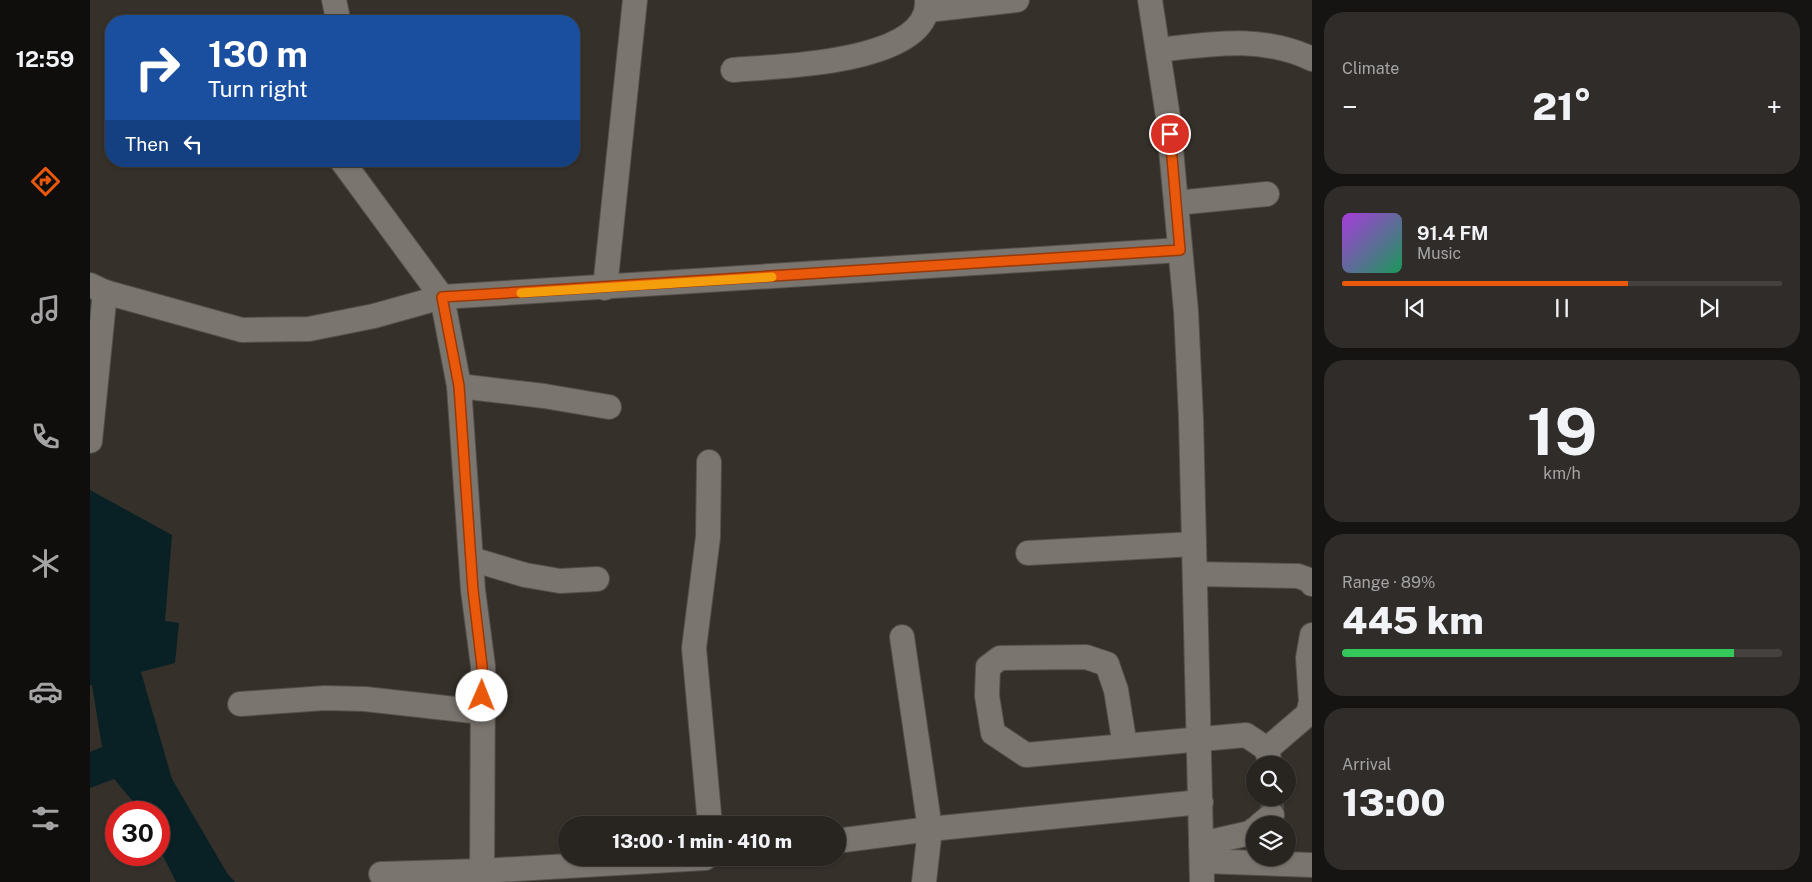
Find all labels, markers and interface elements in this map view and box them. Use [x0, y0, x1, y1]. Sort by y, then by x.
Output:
text: 130 m [208, 34, 308, 75]
icon: right [125, 35, 190, 100]
text: 12:59 [16, 46, 74, 72]
text: Climate [1342, 59, 1399, 78]
text: Turn right [208, 76, 308, 102]
text: 21° [1532, 84, 1592, 129]
text: − [1342, 90, 1358, 123]
text: + [1766, 90, 1782, 123]
pin [1149, 113, 1191, 155]
icon: arrive [1156, 120, 1184, 148]
icon: left [179, 130, 207, 158]
text: Then [125, 133, 169, 155]
icon: directions [28, 164, 63, 199]
text: 91.4 FM [1417, 222, 1489, 244]
text: Music [1417, 244, 1461, 263]
icon: music [28, 292, 63, 327]
icon: previous [1401, 294, 1429, 322]
icon: pause [1548, 294, 1576, 322]
icon: next [1695, 294, 1723, 322]
text: 19 [1527, 393, 1597, 470]
icon: phone [28, 419, 63, 454]
text: km/h [1543, 464, 1581, 483]
icon: climate [28, 546, 63, 581]
text: Range · 89% [1342, 573, 1435, 592]
text: 445 km [1342, 598, 1484, 643]
position arrow [455, 669, 507, 721]
icon: car [28, 674, 63, 709]
text: Arrival [1342, 755, 1391, 774]
map controls [1246, 756, 1296, 866]
button: search [1246, 756, 1296, 806]
text: 13:00 [1342, 780, 1446, 825]
icon: filters [28, 801, 63, 836]
speed limit sign: 30 [105, 801, 170, 866]
button: layers [1246, 816, 1296, 866]
text: 13:00 · 1 min · 410 m [612, 830, 792, 852]

